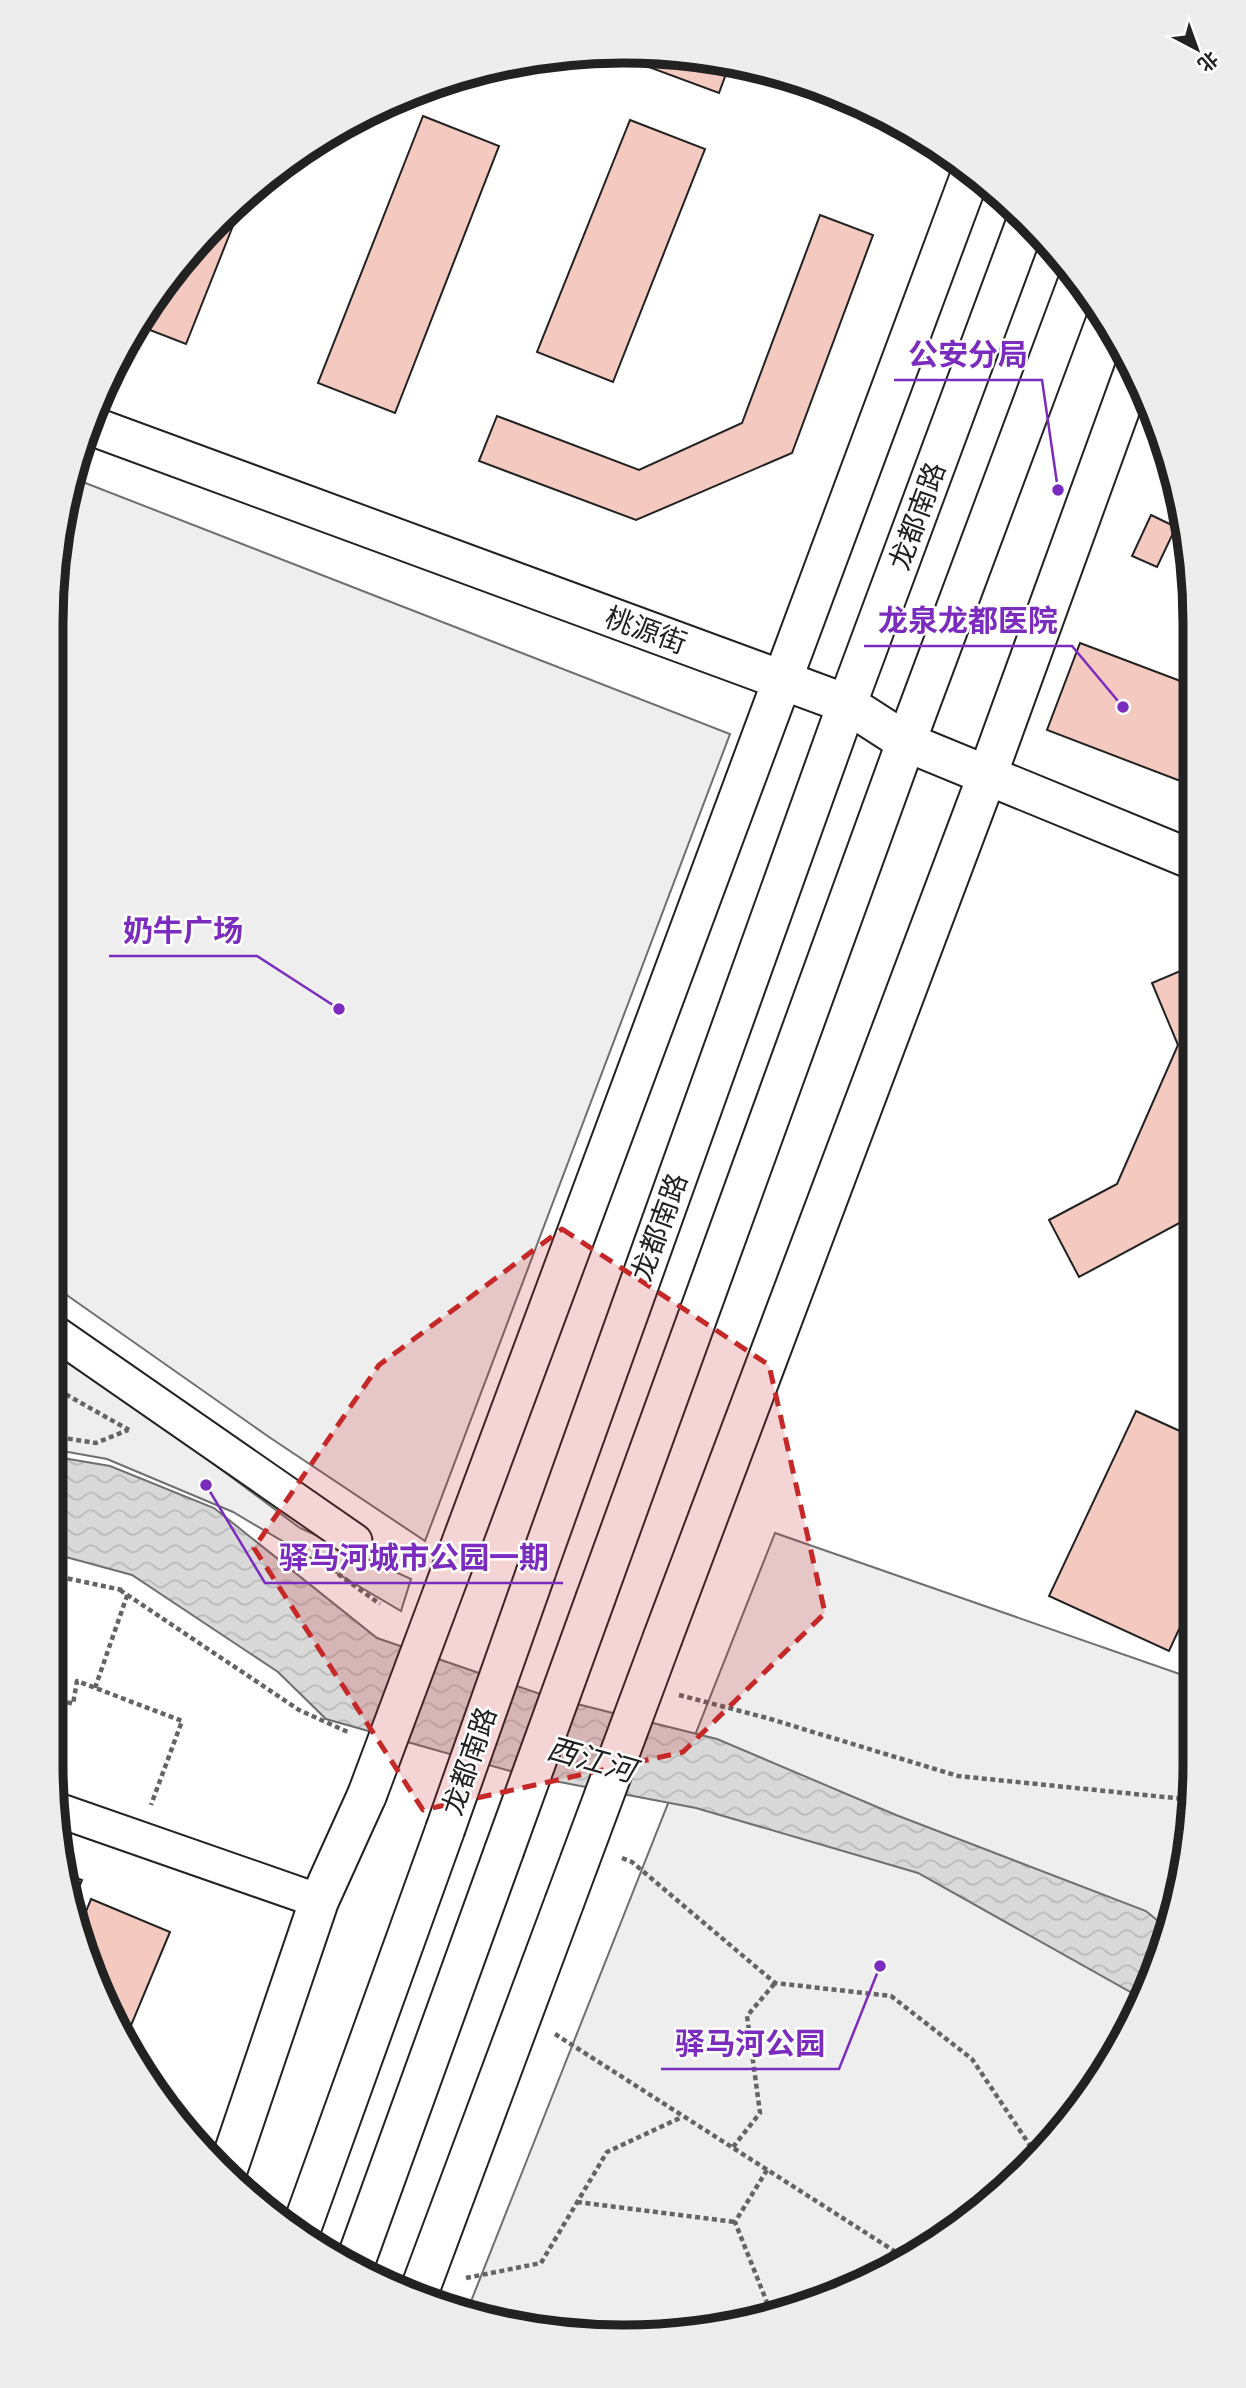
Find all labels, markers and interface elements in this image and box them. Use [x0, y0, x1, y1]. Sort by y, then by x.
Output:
north arrow [1162, 14, 1232, 84]
text: 北 [1192, 45, 1224, 78]
callout: 公安分局 [894, 329, 1042, 380]
text: 公安分局 [908, 333, 1028, 376]
street label: 龙都南路 [879, 457, 956, 576]
callout: 龙泉龙都医院 [864, 595, 1072, 646]
street label: 桃源街 [599, 597, 692, 664]
text: 龙泉龙都医院 [878, 599, 1058, 642]
callout: 奶牛广场 [109, 905, 257, 956]
text: 奶牛广场 [123, 909, 243, 952]
street label: 龙都南路 [621, 1168, 698, 1287]
callout: 驿马河城市公园一期 [265, 1532, 563, 1583]
text: 驿马河城市公园一期 [279, 1536, 549, 1579]
street label: 龙都南路 [432, 1702, 507, 1821]
water label: 西江河 [542, 1726, 645, 1794]
callout: 驿马河公园 [661, 2018, 839, 2069]
text: 驿马河公园 [675, 2022, 825, 2065]

